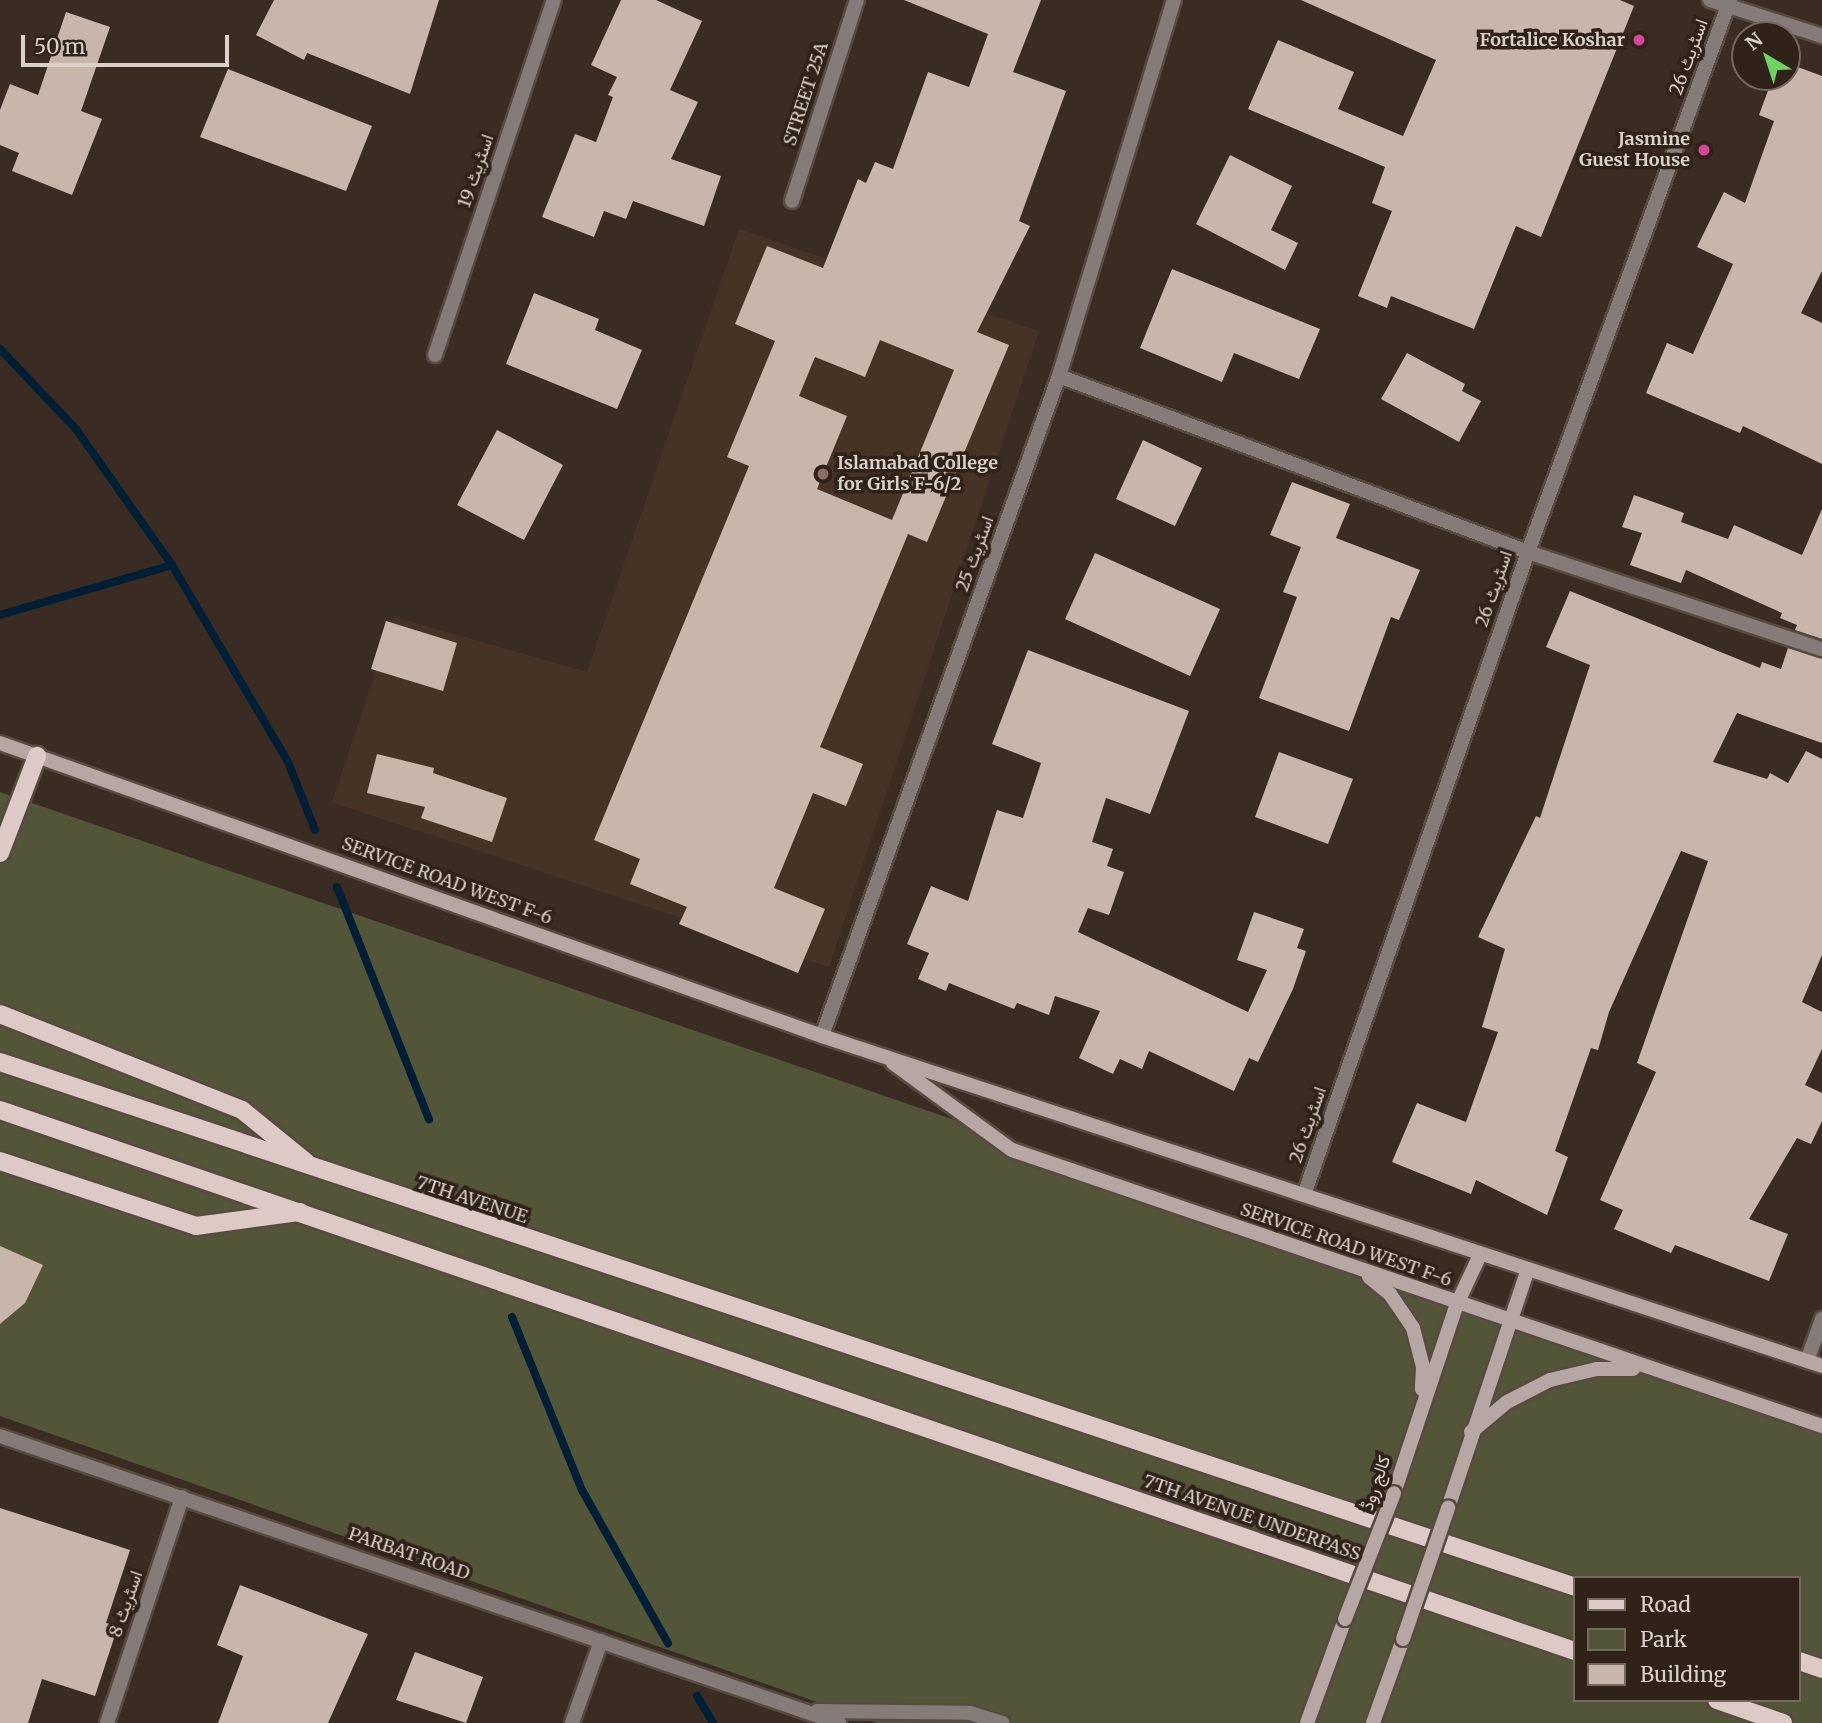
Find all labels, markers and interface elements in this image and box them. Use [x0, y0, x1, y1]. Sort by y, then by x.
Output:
street label: اسٹریٹ 26 [1665, 16, 1713, 98]
scale bar [24, 21, 233, 65]
north arrow [1731, 21, 1801, 91]
text: N [1741, 27, 1767, 55]
place label: Fortalice Koshar [1480, 29, 1625, 51]
marker: Fortalice Koshar [1631, 32, 1647, 48]
text: 50 m [34, 33, 85, 60]
street label: STREET 25A [779, 39, 833, 149]
place label: Jasmine Guest House [1579, 129, 1690, 172]
street label: اسٹریٹ 19 [453, 131, 499, 211]
marker: Jasmine Guest House [1696, 142, 1712, 158]
place label: Islamabad College for Girls F-6/2 [837, 453, 998, 496]
marker: Islamabad College for Girls F-6/2 [815, 466, 831, 482]
street label: اسٹریٹ 25 [951, 513, 999, 595]
street label: اسٹریٹ 26 [1471, 548, 1517, 630]
street label: SERVICE ROAD WEST F-6 [339, 833, 555, 929]
street label: اسٹریٹ 26 [1285, 1084, 1331, 1166]
street label: 7TH AVENUE [414, 1172, 530, 1228]
street label: SERVICE ROAD WEST F-6 [1237, 1199, 1455, 1291]
street label: کالج روڈ [1357, 1453, 1395, 1513]
street label: 7TH AVENUE UNDERPASS [1140, 1471, 1364, 1565]
street label: PARBAT ROAD [345, 1523, 473, 1585]
street label: اسٹریٹ 8 [105, 1568, 147, 1640]
legend [1574, 1576, 1801, 1702]
text: Road [1640, 1591, 1691, 1618]
text: Park [1640, 1626, 1687, 1653]
text: Building [1640, 1661, 1726, 1688]

